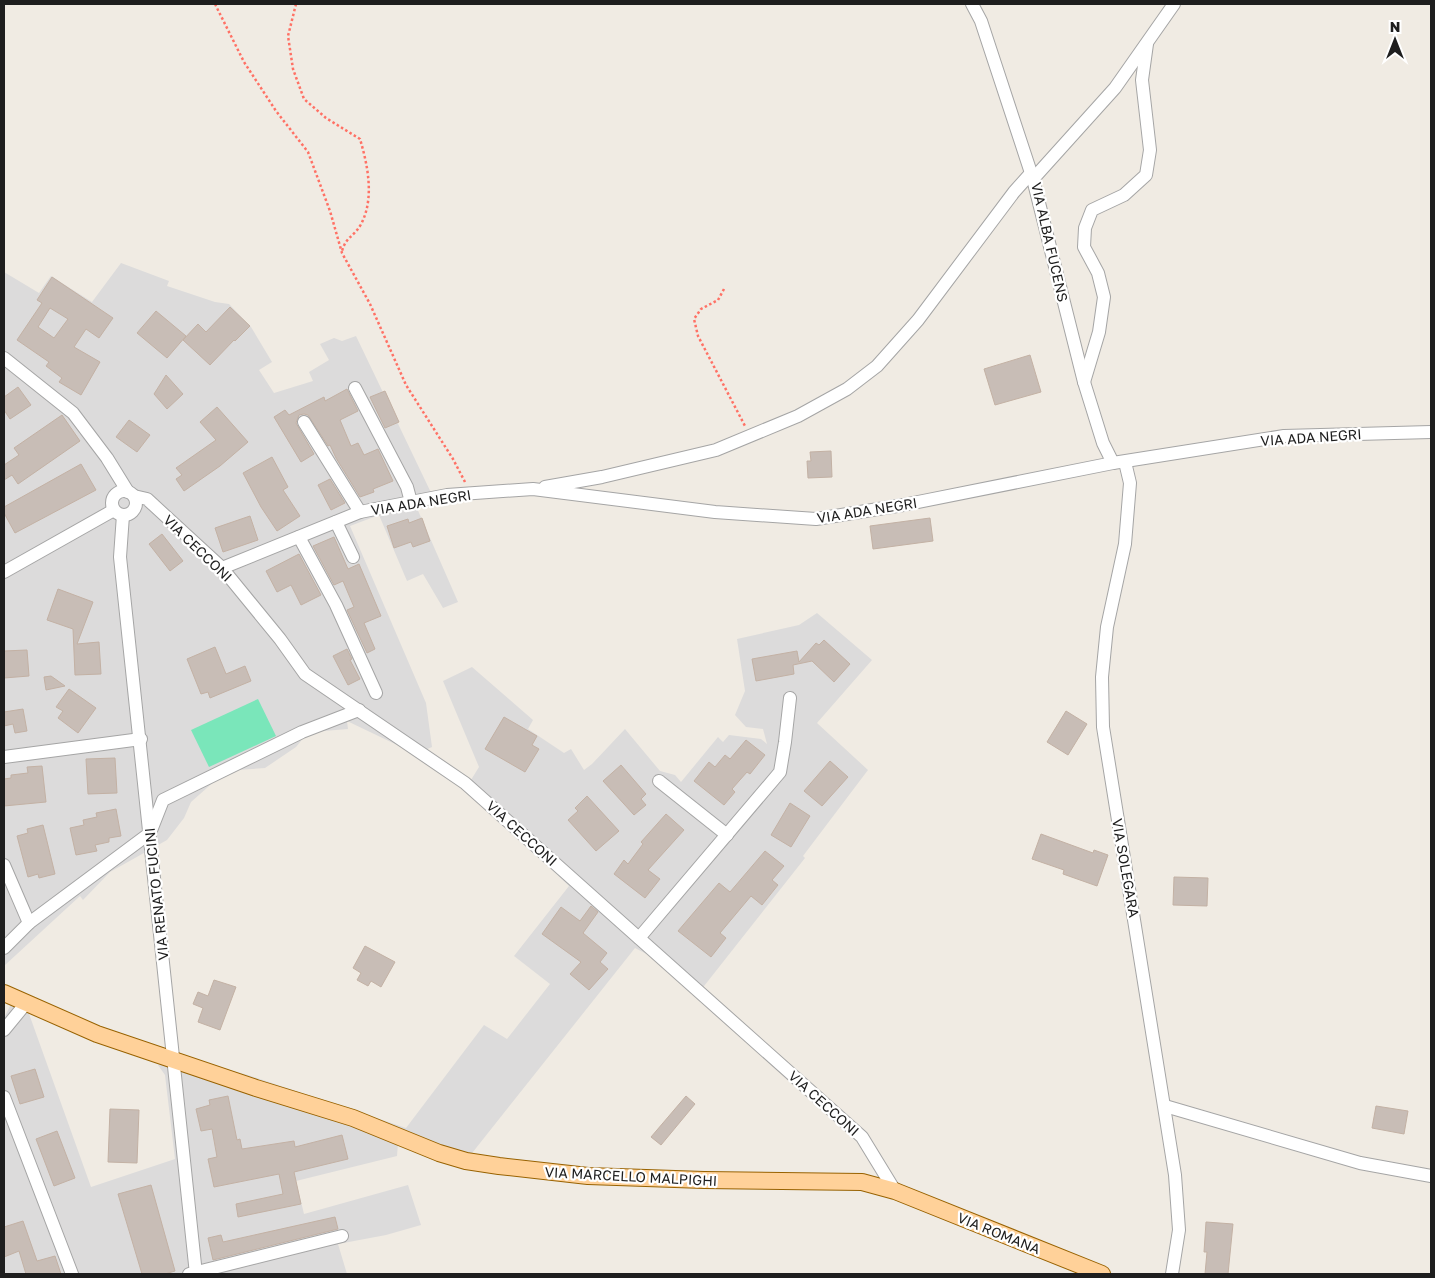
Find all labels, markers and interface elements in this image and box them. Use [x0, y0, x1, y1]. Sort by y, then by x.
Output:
north arrow [1370, 15, 1420, 65]
text: N [1390, 18, 1400, 35]
street label: VIA ALBA FUCENS [1028, 181, 1072, 303]
street label: VIA ADA NEGRI [1260, 425, 1362, 449]
street label: VIA ADA NEGRI [370, 486, 472, 518]
street label: VIA ADA NEGRI [816, 494, 918, 526]
street label: VIA CECCONI [160, 511, 236, 585]
street label: VIA CECCONI [483, 797, 561, 869]
street label: VIA SOLEGARA [1109, 817, 1143, 919]
street label: VIA RENATO FUCINI [141, 827, 171, 961]
street label: VIA CECCONI [785, 1067, 863, 1139]
street label: VIA MARCELLO MALPIGHI [544, 1163, 718, 1189]
street label: VIA ROMANA [955, 1209, 1044, 1258]

